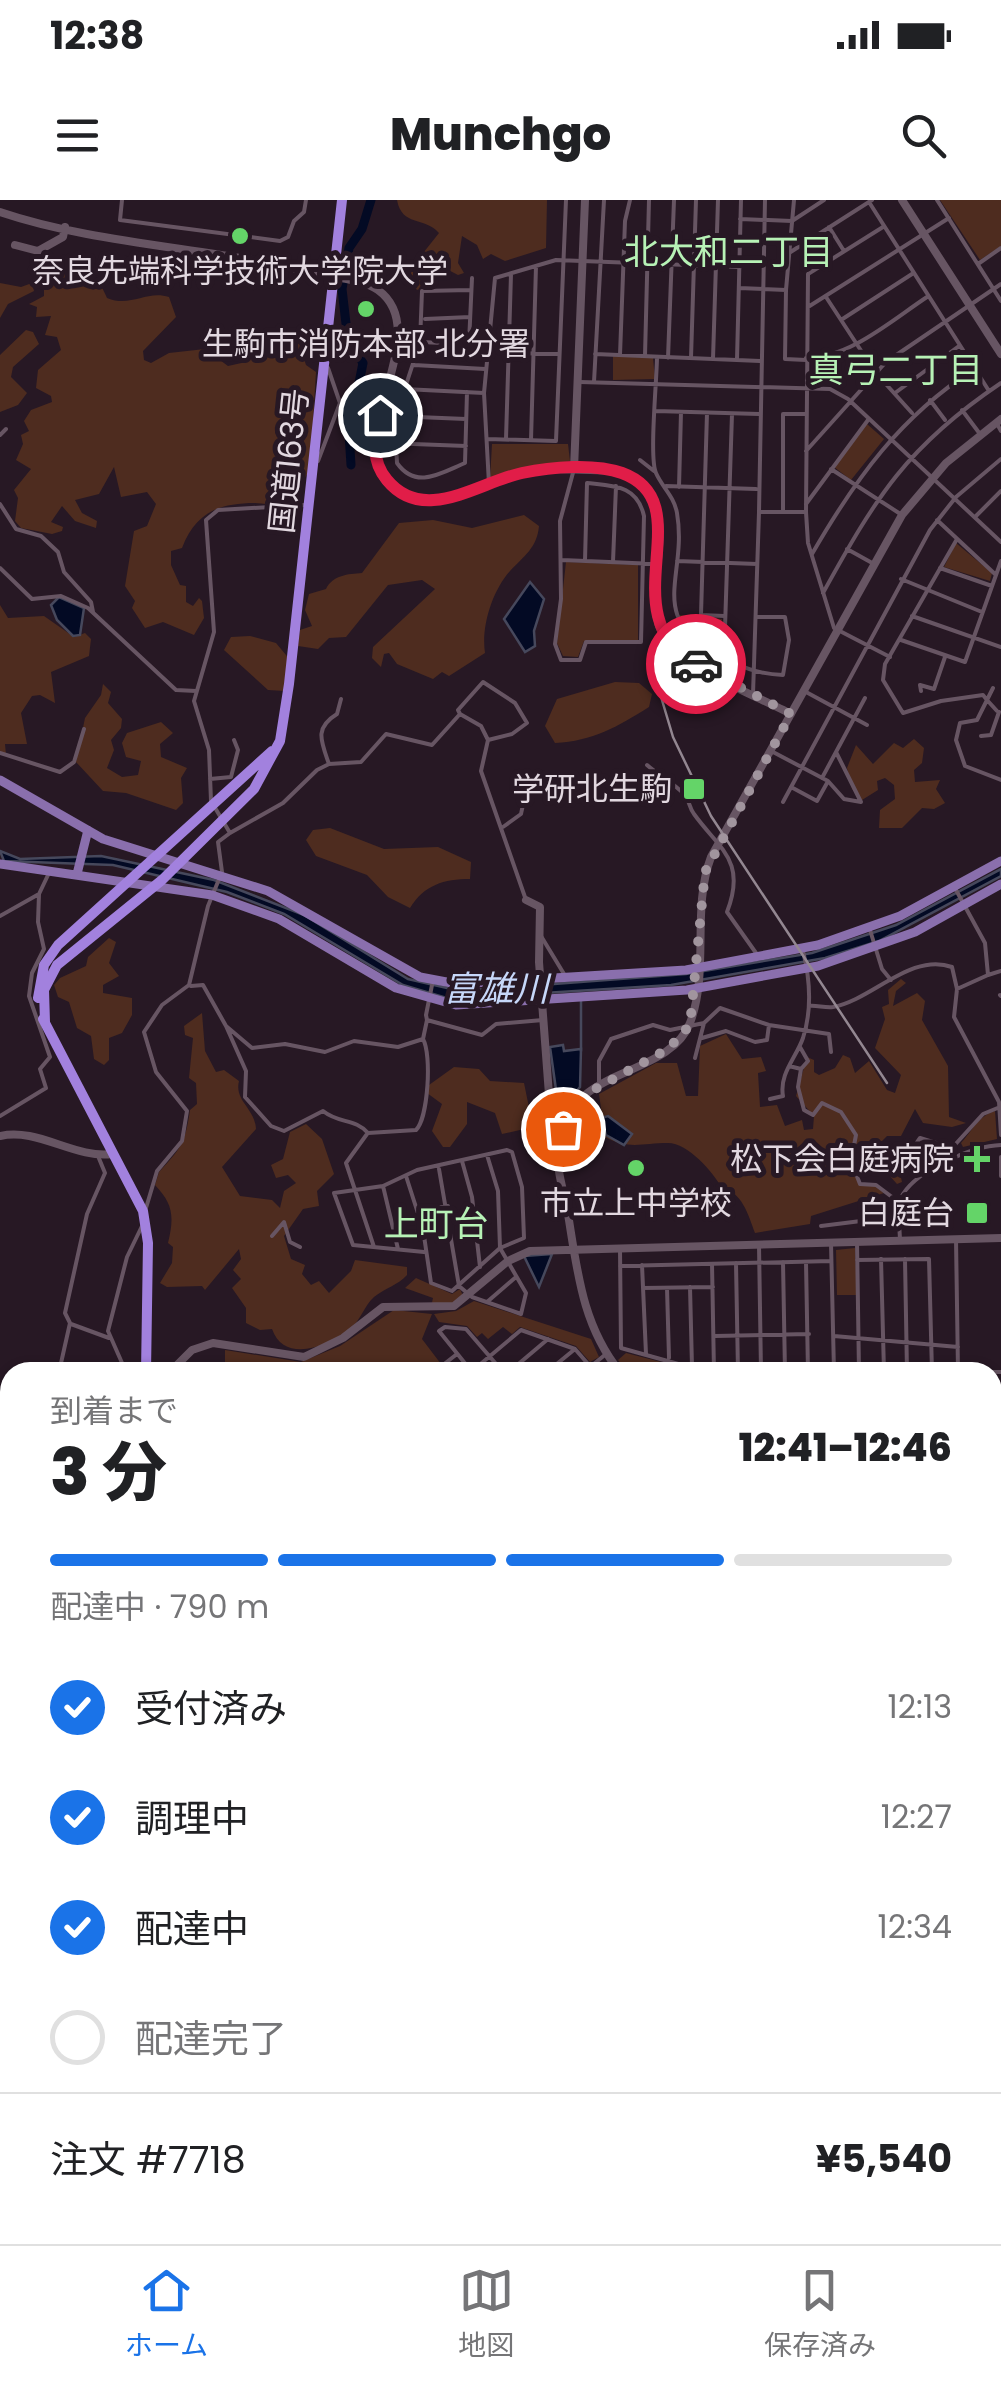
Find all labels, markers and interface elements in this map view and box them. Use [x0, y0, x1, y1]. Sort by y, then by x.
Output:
text: 12:38 [50, 9, 144, 62]
text: Munchgo [390, 103, 611, 166]
icon: menu [50, 108, 105, 163]
icon: search [896, 108, 951, 163]
marker: 奈良先端科学技術大学院大学 [229, 225, 251, 247]
district label: 北大和二丁目 [624, 227, 834, 276]
place label: 奈良先端科学技術大学院大学 [32, 248, 448, 293]
marker: 生駒市消防本部 北分署 [355, 298, 377, 320]
place label: 生駒市消防本部 北分署 [202, 321, 530, 366]
district label: 真弓二丁目 [808, 345, 984, 394]
pin [338, 373, 423, 458]
street label: 国道163号 [259, 386, 318, 536]
icon: home [353, 388, 408, 443]
courier [646, 614, 746, 714]
icon: car [669, 637, 724, 692]
place label: 学研北生駒 [512, 766, 672, 811]
marker: 学研北生駒 [681, 776, 707, 802]
water label: 富雄川 [443, 964, 552, 1013]
pin [521, 1087, 606, 1172]
icon: bag [536, 1102, 591, 1157]
place label: 松下会白庭病院 [730, 1136, 954, 1181]
marker: 松下会白庭病院 [964, 1146, 990, 1172]
marker: 市立上中学校 [625, 1157, 647, 1179]
place label: 市立上中学校 [540, 1180, 732, 1225]
place label: 白庭台 [858, 1190, 954, 1235]
district label: 上町台 [383, 1199, 489, 1248]
marker: 白庭台 [964, 1200, 990, 1226]
text: 到着まで [50, 1388, 178, 1433]
text: 12:41–12:46 [739, 1421, 952, 1474]
text: 3 分 [50, 1427, 167, 1518]
text: 配達中 · 790 m [50, 1584, 269, 1629]
icon: check [50, 1680, 105, 1735]
text: 受付済み [135, 1682, 287, 1735]
text: 12:13 [887, 1684, 952, 1729]
icon: check [50, 1790, 105, 1845]
text: 調理中 [135, 1792, 249, 1845]
text: 12:27 [881, 1794, 952, 1839]
icon: check [50, 1900, 105, 1955]
text: 配達中 [135, 1902, 249, 1955]
text: 12:34 [878, 1904, 952, 1949]
text: 配達完了 [135, 2012, 287, 2065]
text: ¥5,540 [816, 2132, 952, 2185]
text: 注文 #7718 [50, 2133, 246, 2186]
tab: ホーム [125, 2263, 208, 2367]
tab: 地図 [458, 2263, 514, 2367]
tab: 保存済み [764, 2263, 876, 2367]

